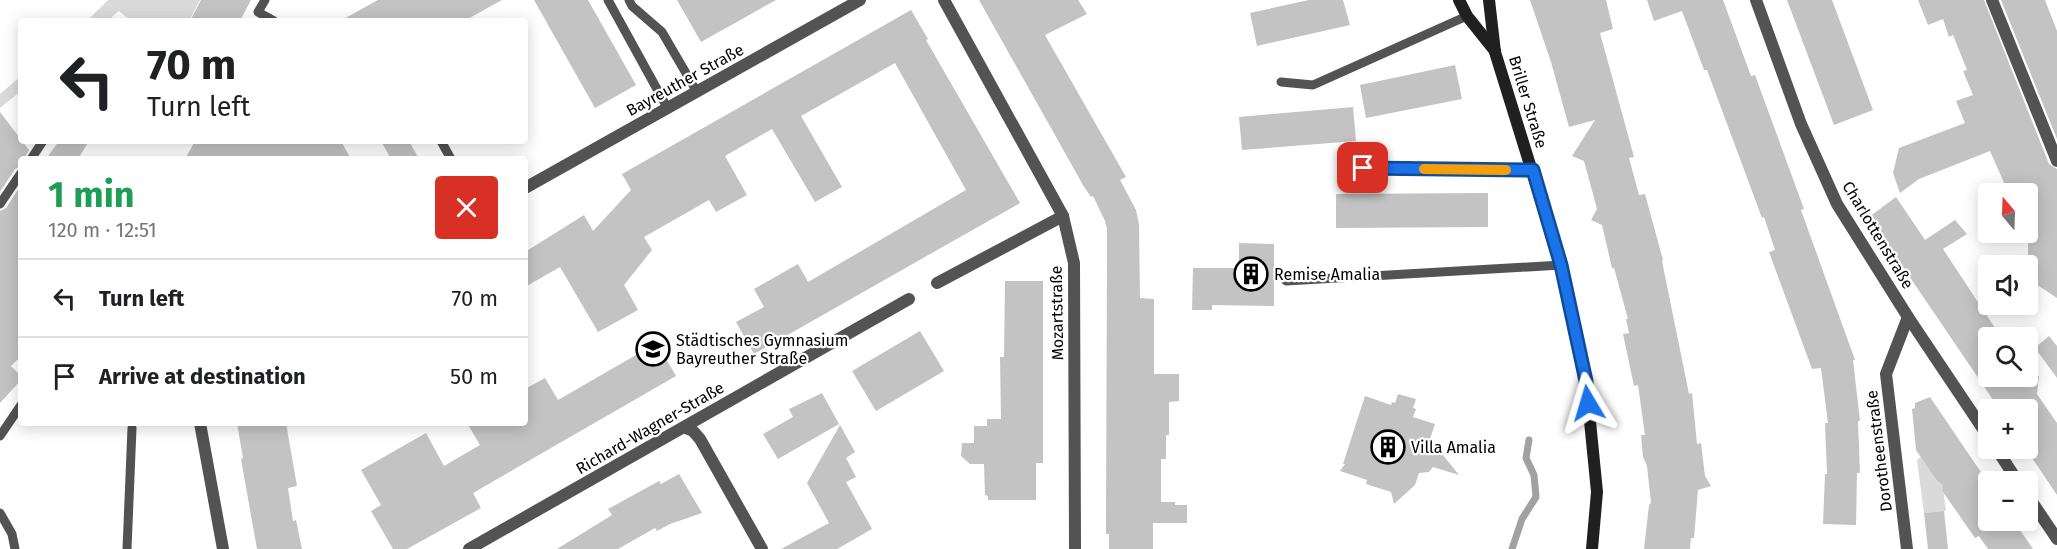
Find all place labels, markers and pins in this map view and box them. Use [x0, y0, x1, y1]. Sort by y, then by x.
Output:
pin [1337, 142, 1388, 193]
building icon: Remise Amalia [1233, 256, 1269, 292]
place label: Remise Amalia [1274, 265, 1380, 284]
school or university icon: Städtisches Gymnasium Bayreuther Straße [635, 331, 671, 367]
place label: Städtisches Gymnasium Bayreuther Straße [676, 331, 848, 368]
building icon: Villa Amalia [1370, 429, 1406, 465]
place label: Villa Amalia [1411, 438, 1496, 457]

